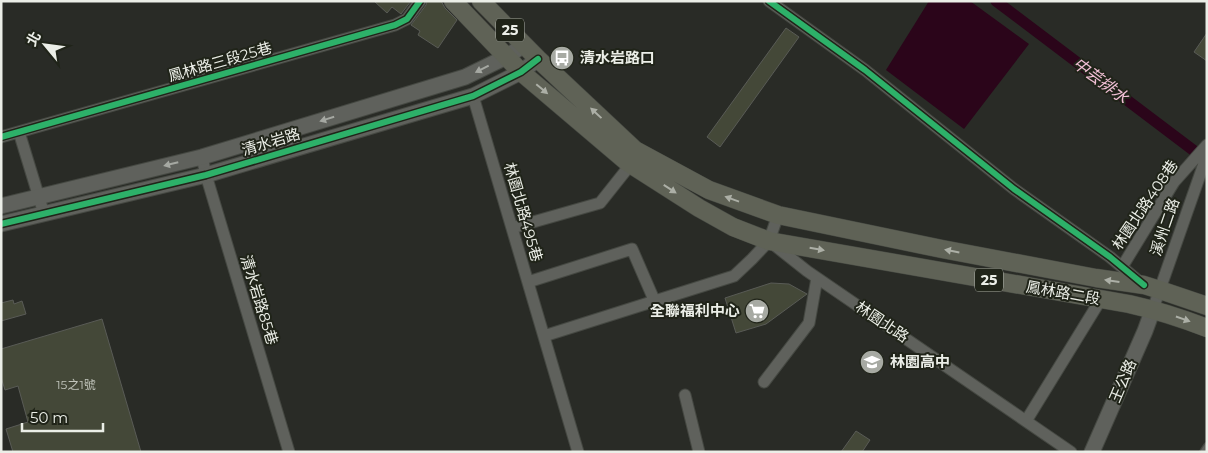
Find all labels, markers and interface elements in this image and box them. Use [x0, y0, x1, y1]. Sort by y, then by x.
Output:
road number: 25 [496, 18, 524, 42]
north arrow [20, 20, 70, 70]
text: 北 [22, 28, 45, 49]
street label: 鳳林路三段25巷 [166, 38, 274, 85]
bus stop icon: 清水岩路口 [549, 45, 575, 71]
place label: 清水岩路口 [580, 48, 655, 67]
water label: 中芸排水 [1069, 54, 1133, 108]
one-way arrow [474, 65, 489, 73]
one-way arrow [536, 84, 549, 95]
one-way arrow [590, 107, 602, 119]
one-way arrow [320, 115, 335, 123]
street label: 清水岩路 [239, 124, 302, 159]
street label: 林園北路408巷 [1108, 156, 1182, 253]
one-way arrow [164, 160, 179, 168]
street label: 林園北路495巷 [500, 160, 547, 264]
one-way arrow [663, 185, 677, 194]
one-way arrow [724, 195, 739, 203]
street label: 溪州二路 [1146, 195, 1183, 258]
one-way arrow [810, 246, 826, 254]
one-way arrow [944, 247, 960, 255]
street label: 清水岩路85巷 [237, 253, 282, 347]
road number: 25 [975, 268, 1003, 292]
one-way arrow [1104, 276, 1120, 284]
street label: 鳳林路二段 [1024, 277, 1102, 308]
street label: 林園北路 [852, 297, 912, 346]
supermarket icon: 全聯福利中心 [744, 298, 770, 324]
place label: 全聯福利中心 [650, 301, 740, 320]
one-way arrow [1176, 315, 1191, 323]
school or university icon: 林園高中 [859, 349, 885, 375]
place label: 林園高中 [890, 352, 950, 371]
street label: 王公路 [1105, 356, 1140, 405]
house number: 15之1號 [56, 377, 96, 392]
scale bar [22, 400, 104, 432]
text: 50 m [30, 408, 68, 427]

